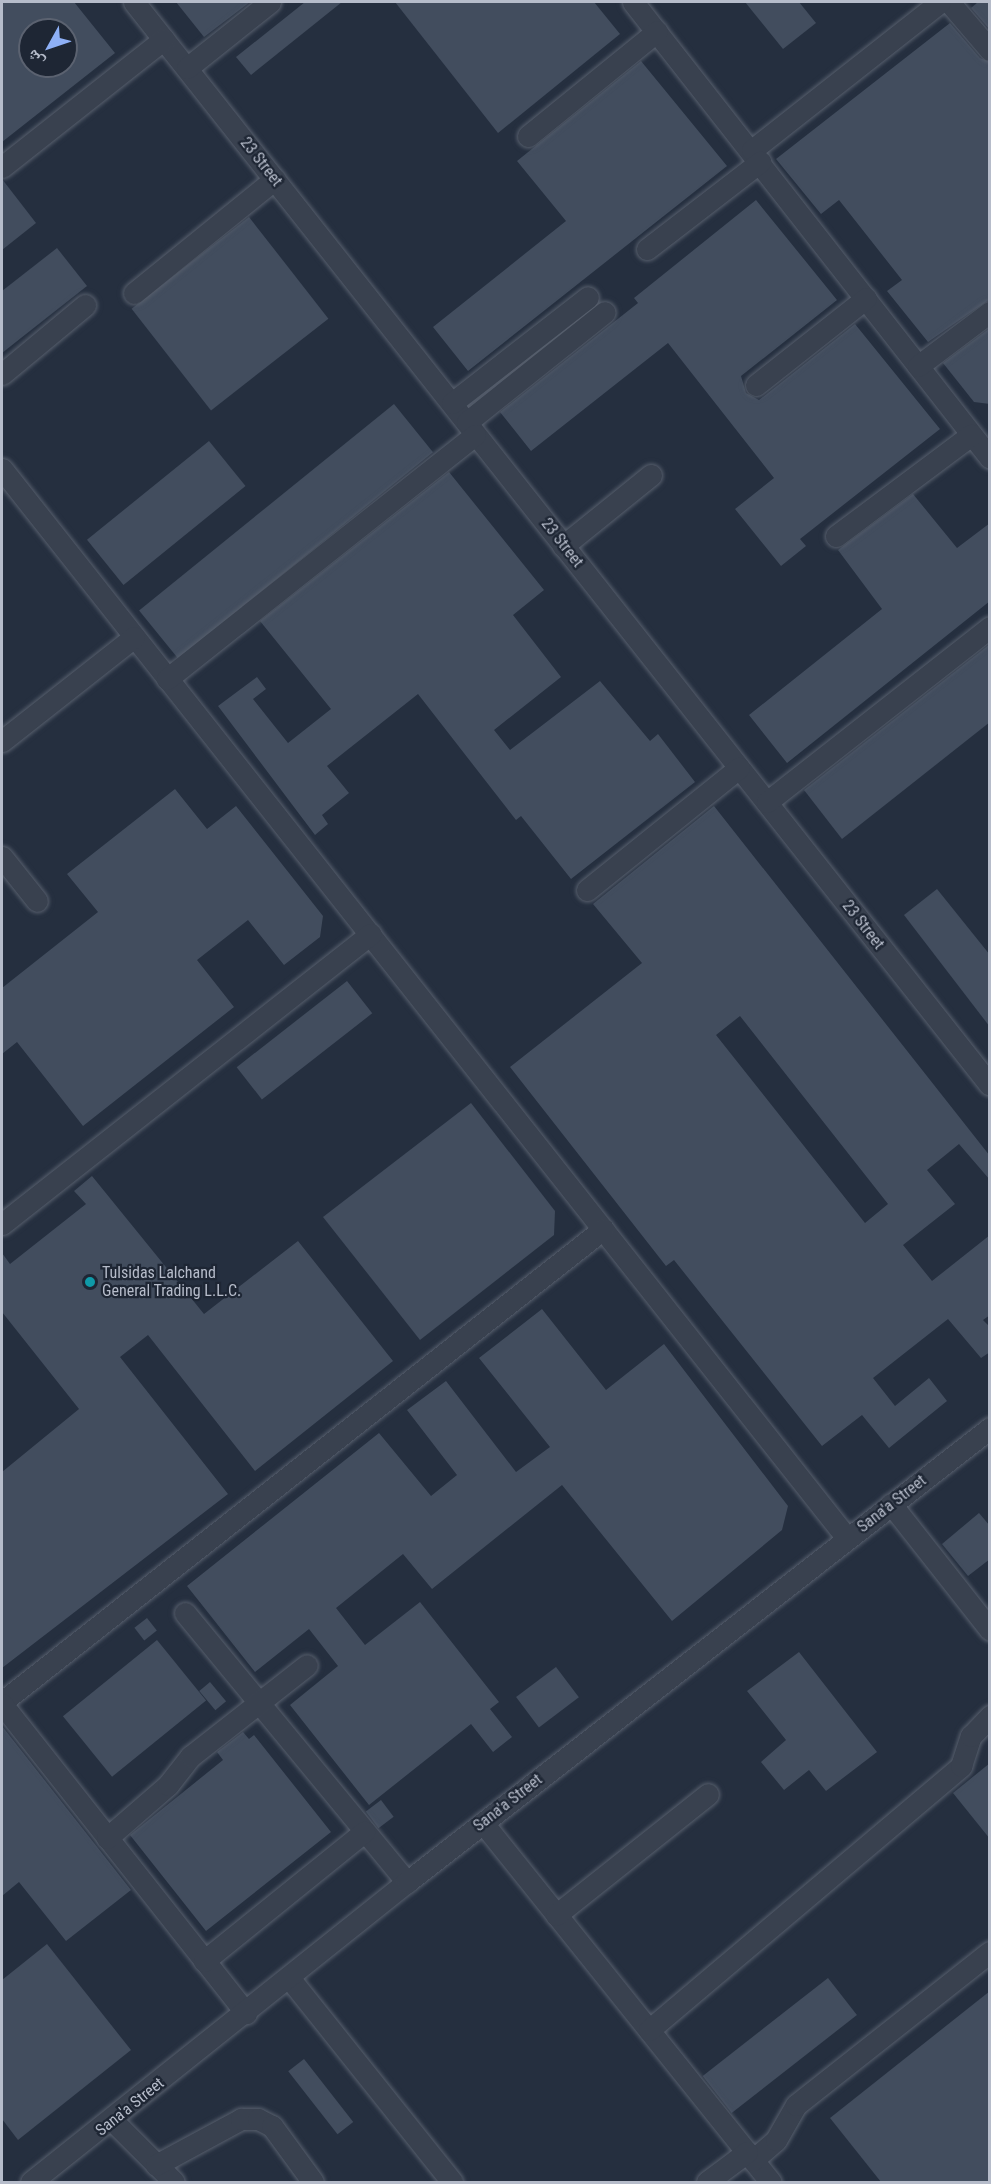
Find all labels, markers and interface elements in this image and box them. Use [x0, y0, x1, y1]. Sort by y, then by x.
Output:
north arrow [18, 18, 78, 78]
text: ش [23, 46, 48, 71]
street label: 23 Street [236, 134, 286, 190]
street label: 23 Street [537, 515, 587, 571]
street label: 23 Street [838, 897, 888, 953]
place label: Tulsidas Lalchand General Trading L.L.C. [102, 1263, 242, 1301]
marker: Tulsidas Lalchand General Trading L.L.C. [83, 1275, 97, 1289]
street label: Sana'a Street [854, 1471, 930, 1537]
street label: Sana'a Street [470, 1770, 546, 1836]
street label: Sana'a Street [92, 2074, 168, 2140]

